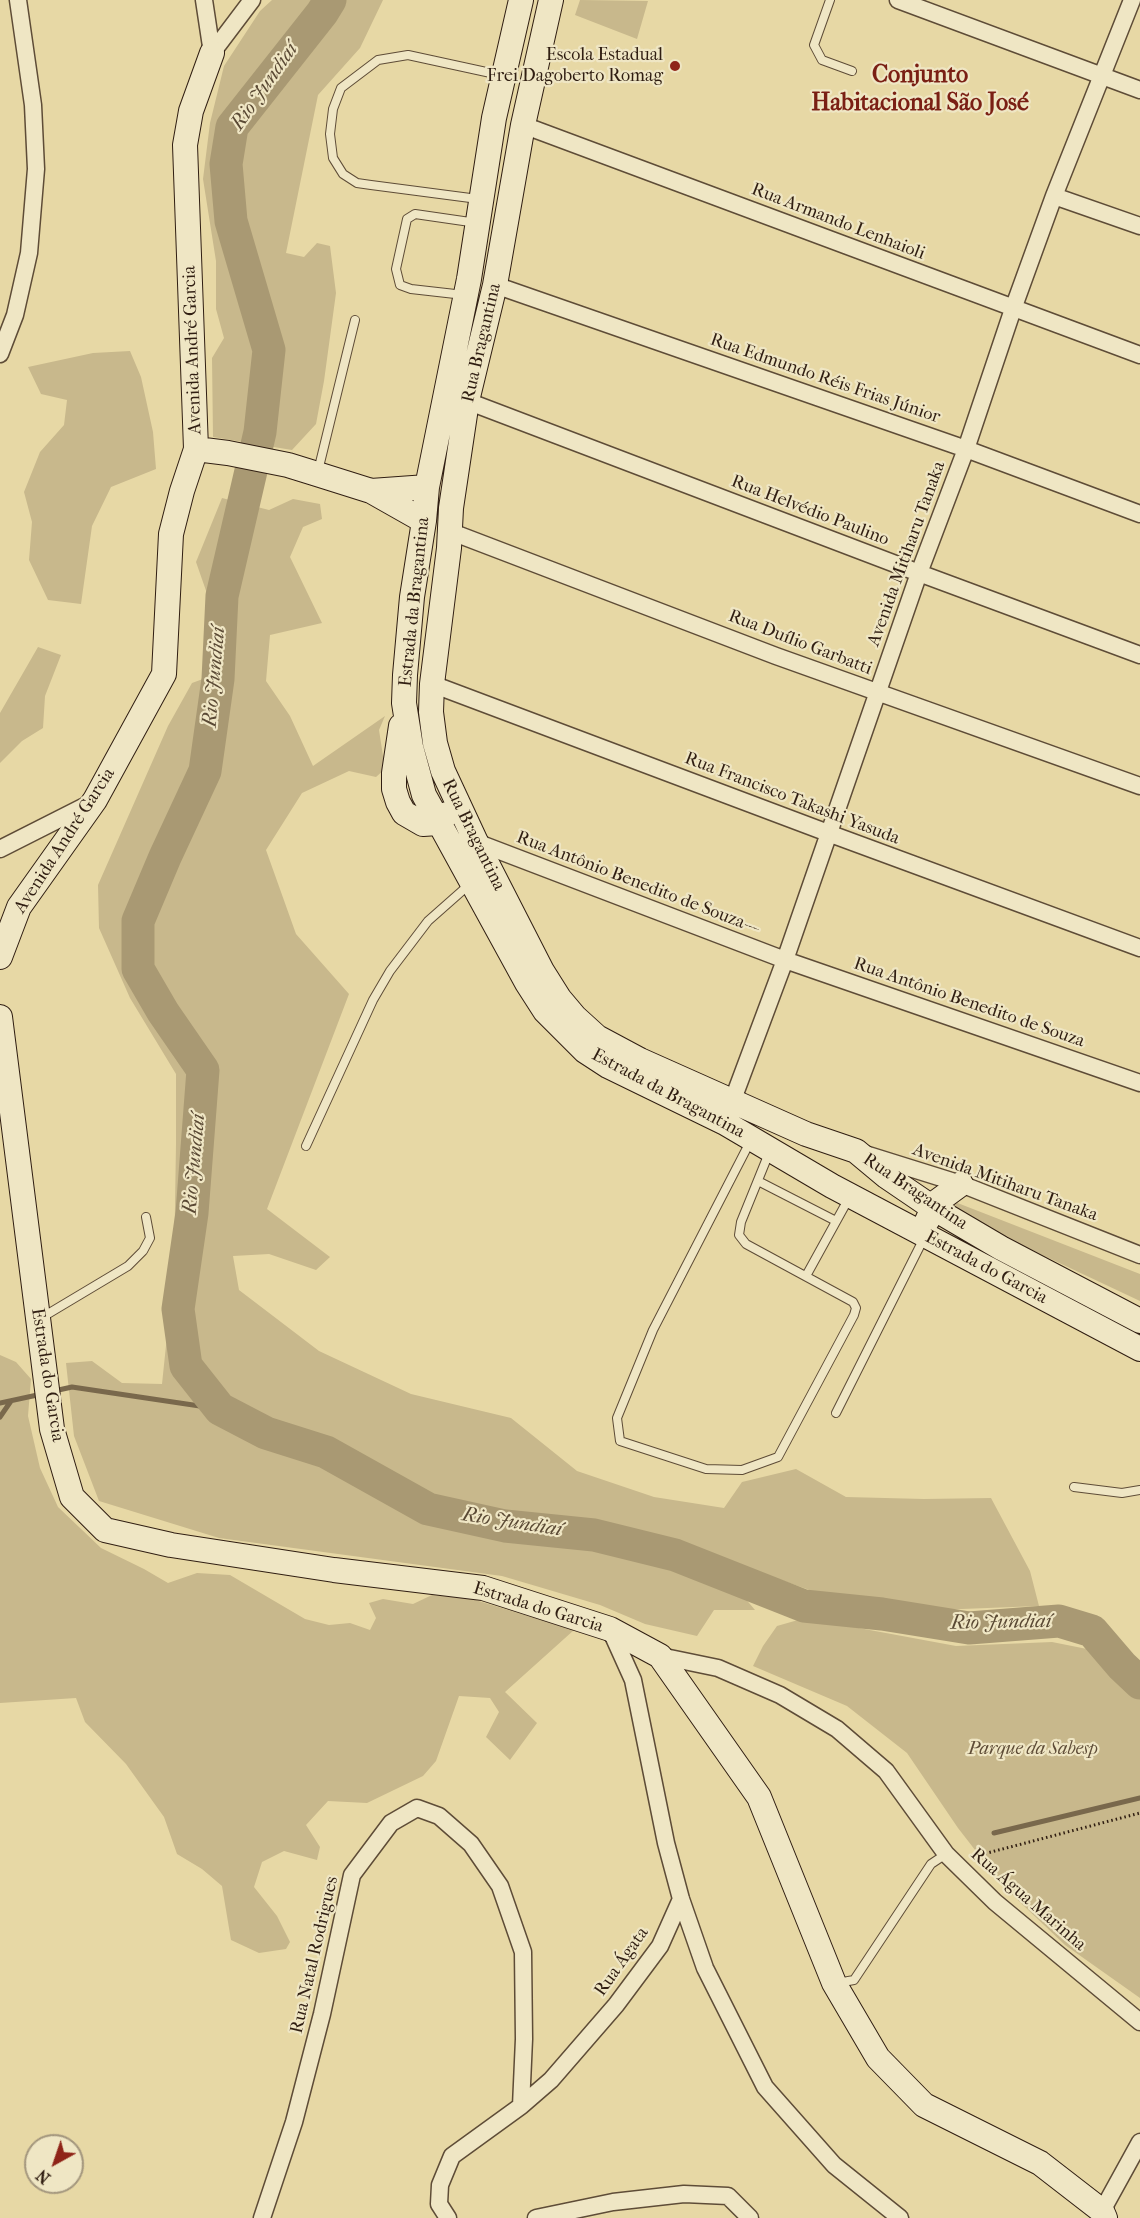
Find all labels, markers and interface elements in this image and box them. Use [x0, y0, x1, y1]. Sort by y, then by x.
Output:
water label: Rio Jundiaí [226, 39, 304, 135]
place label: Escola Estadual Frei Dagoberto Romag [487, 45, 663, 88]
marker: Escola Estadual Frei Dagoberto Romag [668, 59, 682, 73]
district label: Conjunto Habitacional São José [811, 62, 1029, 118]
street label: Rua Armando Lenhaioli [748, 179, 928, 265]
street label: Avenida André Garcia [179, 265, 207, 435]
street label: Rua Bragantina [458, 281, 506, 405]
street label: Rua Edmundo Réis Frias Júnior [707, 329, 943, 429]
street label: Avenida Mitiharu Tanaka [863, 459, 951, 649]
street label: Rua Helvédio Paulino [728, 471, 892, 551]
street label: Estrada da Bragantina [395, 516, 435, 688]
street label: Rua Duílio Garbatti [725, 606, 875, 680]
water label: Rio Jundiaí [199, 626, 231, 728]
street label: Rua Francisco Takashi Yasuda [682, 748, 902, 850]
street label: Avenida André Garcia [10, 764, 120, 918]
street label: Rua Bragantina [437, 776, 509, 894]
street label: Rua Antônio Benedito de Souza--- [513, 827, 761, 939]
street label: Rua Antônio Benedito de Souza [851, 953, 1087, 1053]
street label: Estrada da Bragantina [588, 1044, 748, 1144]
water label: Rio Jundiaí [179, 1113, 211, 1215]
street label: Avenida Mitiharu Tanaka [910, 1139, 1100, 1227]
street label: Rua Bragantina [859, 1149, 971, 1235]
street label: Estrada do Garcia [921, 1227, 1051, 1309]
street label: Estrada do Garcia [26, 1307, 68, 1443]
water label: Rio Jundiaí [460, 1503, 564, 1543]
street label: Estrada do Garcia [470, 1578, 606, 1638]
water label: Rio Jundiaí [950, 1610, 1052, 1636]
park label: Parque da Sabesp [968, 1739, 1098, 1761]
street label: Rua Água Marinha [966, 1844, 1090, 1956]
street label: Rua Natal Rodrigues [286, 1874, 344, 2036]
street label: Rua Ágata [590, 1923, 654, 2001]
north arrow [24, 2134, 84, 2194]
text: N [33, 2165, 54, 2188]

